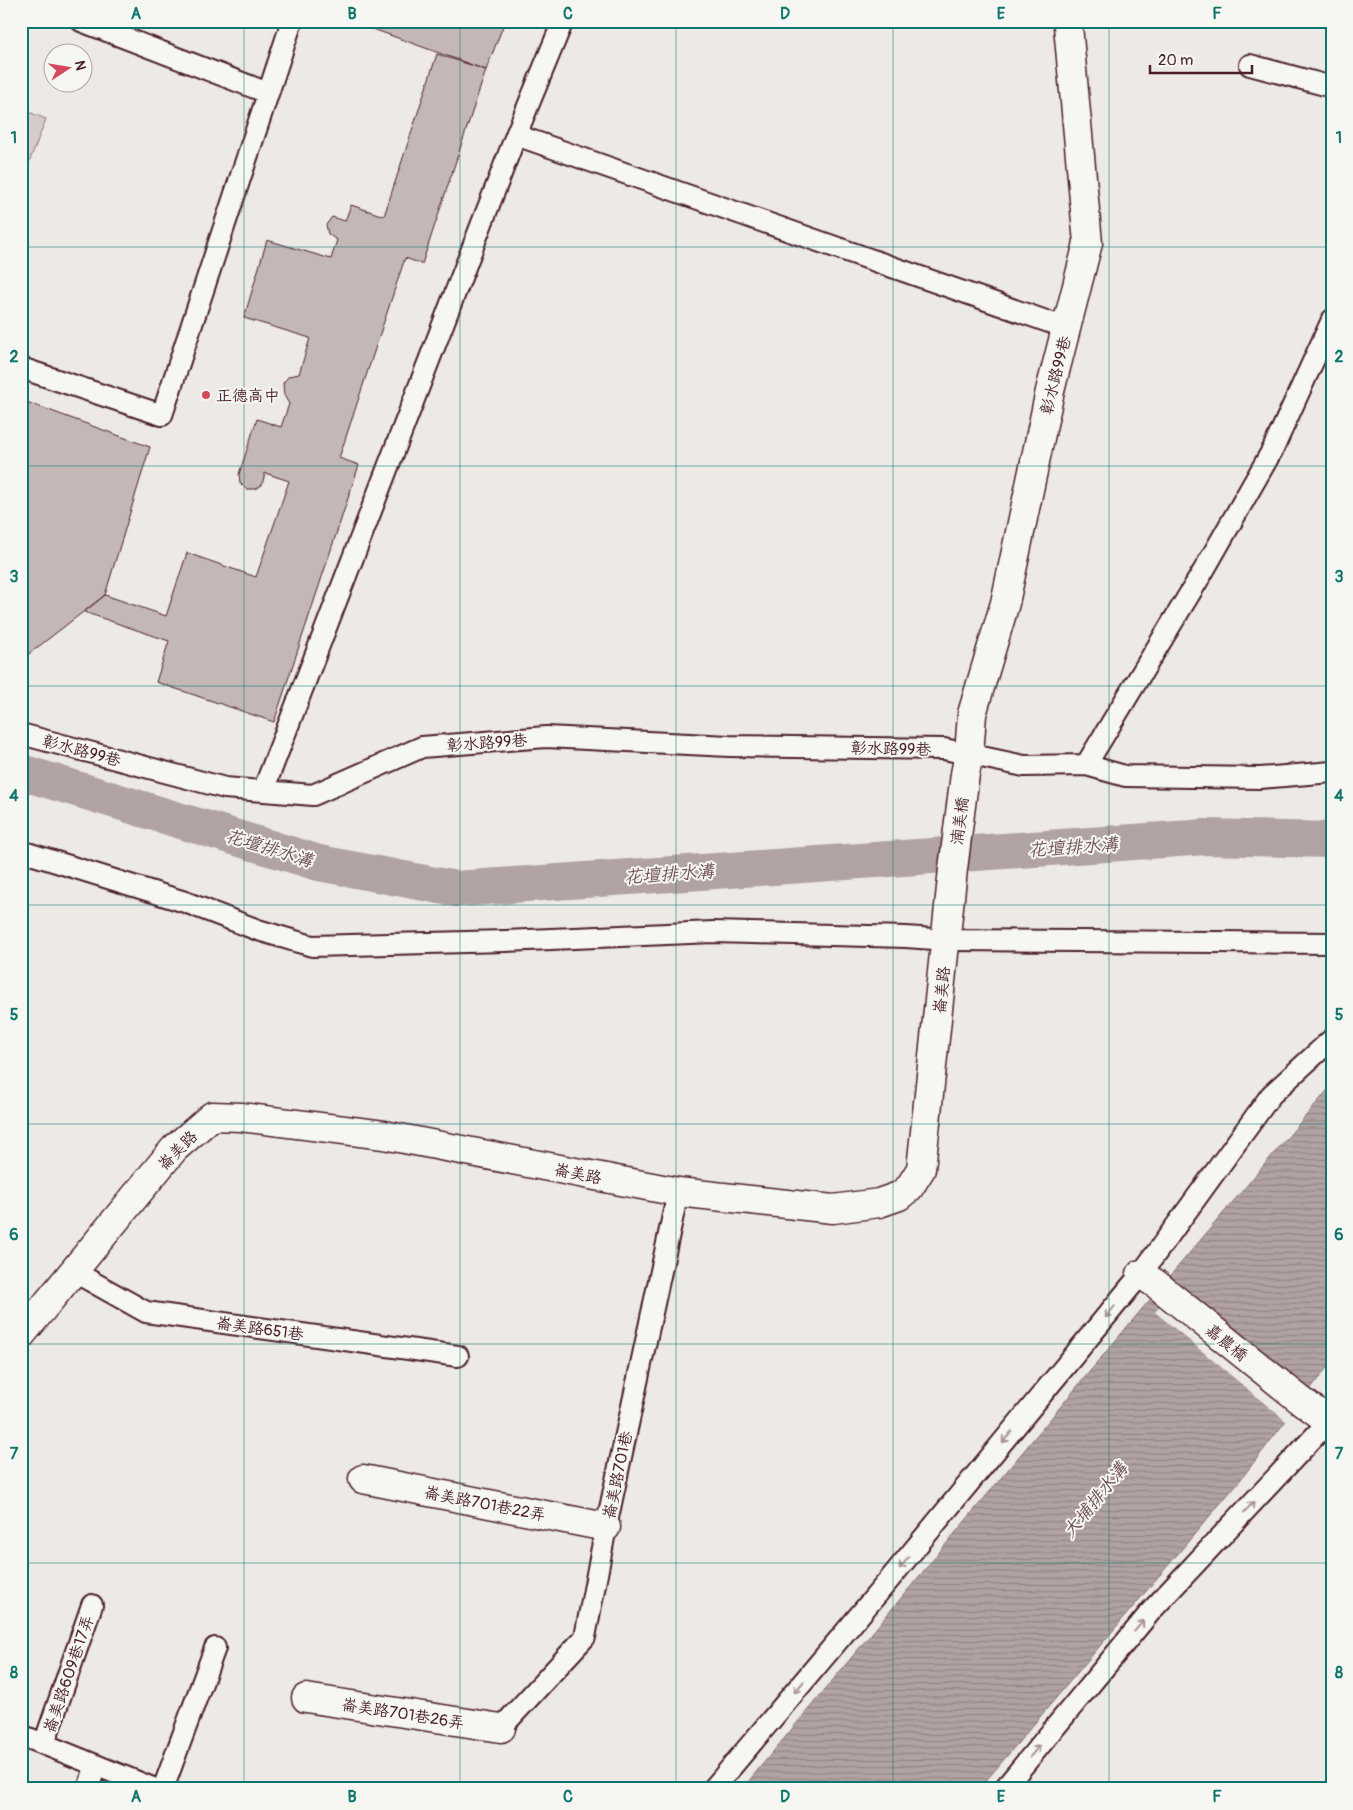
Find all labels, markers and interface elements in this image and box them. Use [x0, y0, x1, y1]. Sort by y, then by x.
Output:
text: A [131, 4, 142, 24]
text: B [347, 4, 357, 24]
text: C [563, 4, 573, 24]
text: D [780, 4, 790, 24]
text: E [997, 4, 1006, 24]
text: F [1212, 4, 1222, 24]
north arrow [42, 42, 92, 92]
scale bar [1150, 42, 1253, 74]
text: 20 m [1158, 51, 1193, 70]
text: N [71, 59, 90, 72]
text: 1 [11, 128, 17, 148]
text: 1 [1336, 128, 1342, 148]
street label: 彰水路99巷 [1037, 334, 1075, 417]
text: 2 [10, 347, 19, 367]
text: 2 [1335, 347, 1344, 367]
place label: 正德高中 [216, 386, 280, 406]
marker: 正德高中 [200, 389, 212, 401]
text: 3 [10, 567, 19, 587]
text: 3 [1335, 567, 1344, 587]
street label: 彰水路99巷 [446, 730, 528, 756]
street label: 彰水路99巷 [40, 731, 123, 771]
street label: 彰水路99巷 [851, 738, 931, 760]
text: 4 [9, 786, 19, 806]
text: 4 [1334, 786, 1344, 806]
street label: 湳美橋 [947, 796, 973, 846]
water label: 花壇排水溝 [222, 824, 317, 873]
water label: 花壇排水溝 [1027, 833, 1121, 862]
water label: 花壇排水溝 [623, 860, 717, 889]
street label: 崙美路 [930, 965, 954, 1015]
text: 5 [10, 1005, 19, 1025]
text: 5 [1335, 1005, 1344, 1025]
street label: 崙美路 [154, 1127, 202, 1175]
street label: 崙美路 [552, 1160, 603, 1188]
text: 6 [9, 1225, 19, 1245]
text: 6 [1334, 1225, 1344, 1245]
one-way arrow [1104, 1305, 1115, 1318]
street label: 崙美路651巷 [215, 1313, 305, 1345]
street label: 嘉農橋 [1201, 1320, 1251, 1366]
street label: 崙美路701巷 [599, 1429, 637, 1521]
one-way arrow [1001, 1430, 1012, 1443]
text: 7 [10, 1444, 19, 1464]
text: 7 [1335, 1444, 1344, 1464]
water label: 大埔排水溝 [1058, 1457, 1134, 1543]
street label: 崙美路701巷22弄 [422, 1482, 547, 1526]
one-way arrow [1243, 1500, 1255, 1513]
one-way arrow [898, 1556, 909, 1569]
street label: 崙美路609巷17弄 [39, 1613, 98, 1736]
one-way arrow [1133, 1620, 1145, 1633]
text: 8 [10, 1663, 18, 1683]
text: 8 [1335, 1663, 1343, 1683]
one-way arrow [794, 1680, 805, 1693]
street label: 崙美路701巷26弄 [340, 1694, 466, 1734]
one-way arrow [1030, 1745, 1041, 1758]
text: A [131, 1787, 142, 1807]
text: B [347, 1787, 357, 1807]
text: C [563, 1787, 573, 1807]
text: D [780, 1787, 790, 1807]
text: E [997, 1787, 1006, 1807]
text: F [1212, 1787, 1222, 1807]

